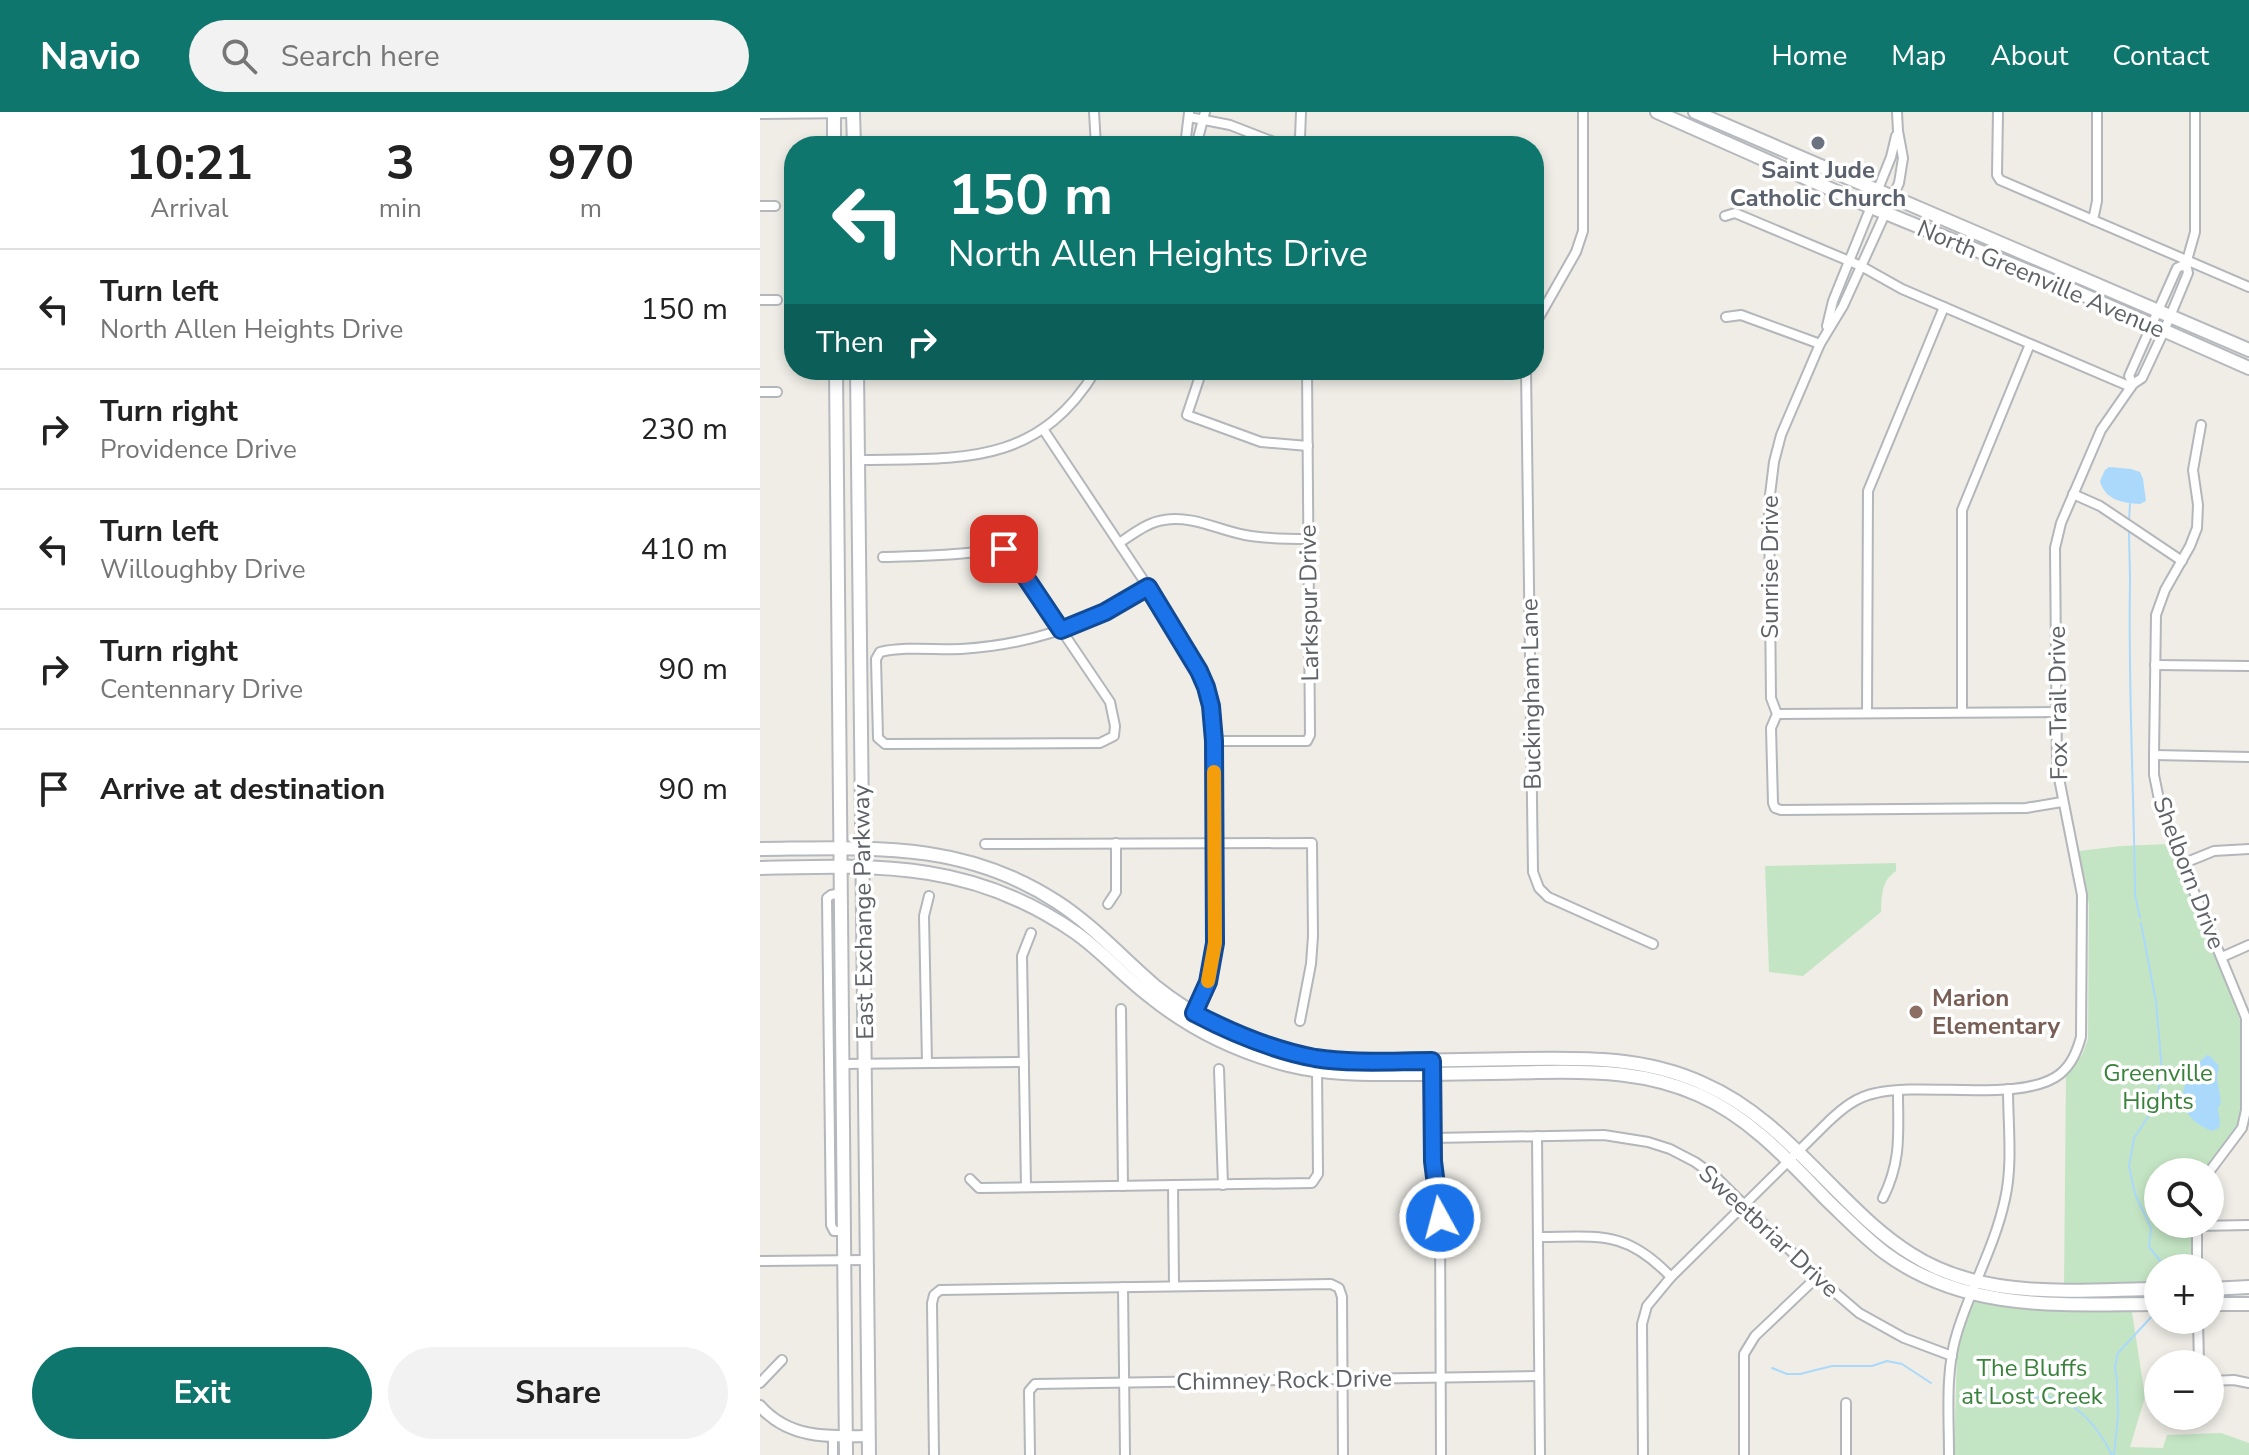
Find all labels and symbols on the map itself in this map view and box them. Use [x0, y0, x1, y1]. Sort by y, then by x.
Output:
marker: Saint Jude Catholic Church [1809, 134, 1827, 152]
place label: Saint Jude Catholic Church [1730, 154, 1906, 214]
street label: North Greenville Avenue [1912, 212, 2170, 346]
street label: Sunrise Drive [1754, 495, 1786, 639]
pin [970, 515, 1038, 583]
street label: Larkspur Drive [1292, 524, 1326, 682]
street label: Buckingham Lane [1513, 598, 1549, 790]
street label: Fox Trail Drive [2041, 626, 2075, 780]
street label: East Exchange Parkway [845, 783, 881, 1040]
street label: Shelborn Drive [2145, 792, 2233, 954]
place label: Marion Elementary [1932, 982, 2060, 1042]
marker: Marion Elementary [1907, 1003, 1925, 1021]
park label: Greenville Hights [2103, 1057, 2213, 1117]
street label: Sweetbriar Drive [1692, 1158, 1846, 1304]
position arrow [1398, 1176, 1482, 1260]
park label: The Bluffs at Lost Creek [1961, 1352, 2104, 1412]
street label: Chimney Rock Drive [1176, 1362, 1392, 1398]

